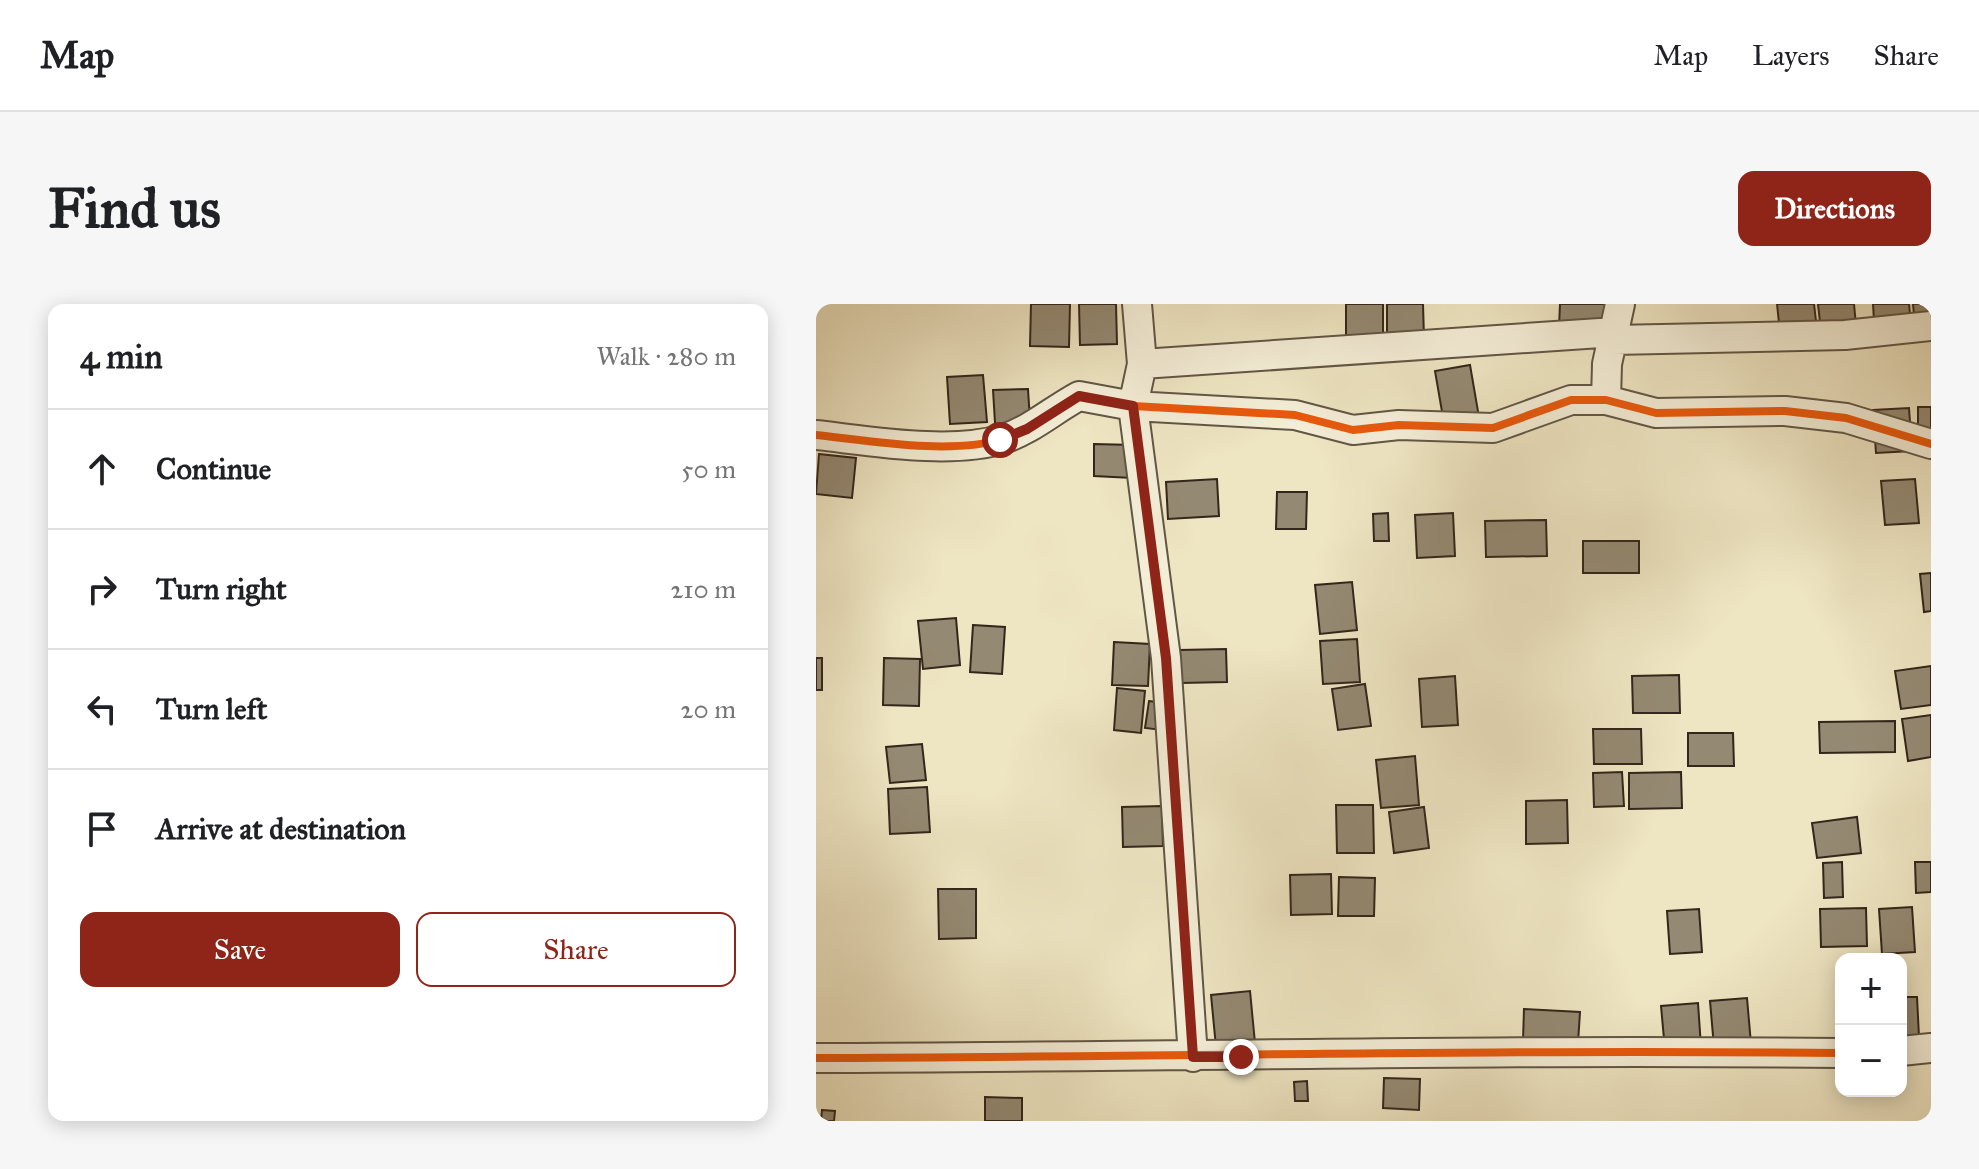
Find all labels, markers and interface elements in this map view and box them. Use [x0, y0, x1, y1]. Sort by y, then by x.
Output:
text: Map [40, 32, 114, 78]
text: Map [1653, 38, 1708, 73]
text: Layers [1752, 38, 1830, 73]
text: Share [1874, 38, 1939, 73]
button: Directions [1738, 171, 1931, 246]
text: Find us [48, 174, 221, 242]
text: 4 min [80, 336, 163, 377]
text: Walk · 280 m [596, 340, 736, 372]
route start [982, 422, 1018, 458]
icon: ahead [80, 447, 124, 491]
text: Continue [156, 451, 271, 487]
text: 50 m [681, 453, 736, 485]
icon: right [80, 567, 124, 611]
text: Turn right [156, 571, 287, 607]
text: 210 m [670, 573, 736, 605]
icon: left [80, 687, 124, 731]
text: Turn left [156, 691, 267, 727]
text: 20 m [681, 693, 736, 725]
icon: arrive [80, 807, 124, 851]
text: Arrive at destination [156, 811, 406, 847]
button: Save [80, 912, 400, 987]
button: Share [416, 912, 736, 987]
map controls [1835, 953, 1907, 1097]
button: + [1835, 953, 1907, 1025]
button: − [1835, 1025, 1907, 1097]
route end [1223, 1039, 1259, 1075]

